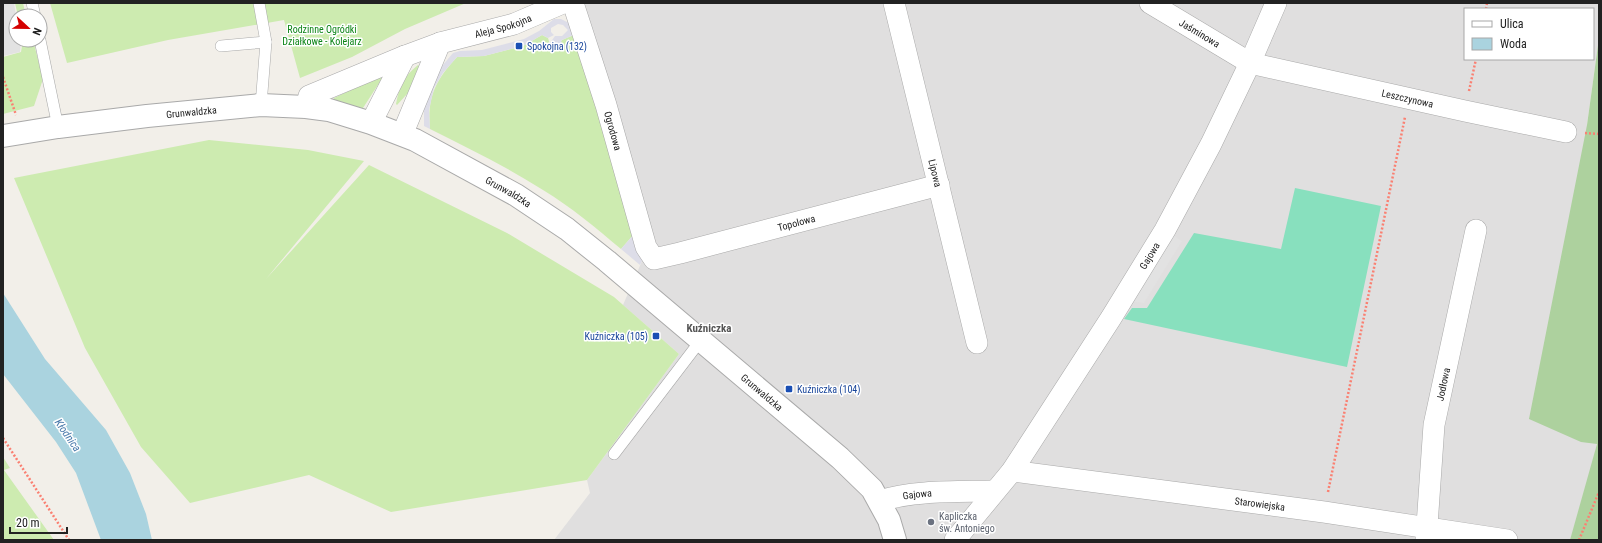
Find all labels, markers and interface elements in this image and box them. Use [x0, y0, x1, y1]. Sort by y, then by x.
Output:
north arrow [8, 8, 48, 48]
legend [1464, 8, 1594, 60]
street label: Aleja Spokojna [474, 12, 533, 40]
street label: Jaśminowa [1177, 17, 1222, 50]
text: Ulica [1500, 17, 1524, 31]
park label: Rodzinne Ogródki Działkowe - Kolejarz [282, 24, 362, 47]
text: N [29, 26, 44, 37]
text: Woda [1500, 37, 1527, 51]
marker: Spokojna (132) [514, 41, 524, 51]
place label: Spokojna (132) [527, 41, 587, 53]
street label: Leszczynowa [1380, 88, 1435, 110]
street label: Grunwaldzka [166, 104, 218, 120]
street label: Ogrodowa [602, 110, 624, 152]
street label: Lipowa [926, 158, 944, 188]
street label: Grunwaldzka [483, 174, 533, 210]
street label: Topolowa [776, 213, 816, 233]
street label: Gajowa [1137, 240, 1162, 271]
district label: Kuźniczka [686, 322, 732, 335]
place label: Kuźniczka (105) [585, 331, 648, 343]
marker: Kuźniczka (105) [651, 331, 661, 341]
street label: Jodłowa [1434, 366, 1452, 402]
street label: Grunwaldzka [739, 372, 785, 413]
marker: Kuźniczka (104) [784, 384, 794, 394]
place label: Kuźniczka (104) [797, 384, 860, 396]
water label: Kłodnica [52, 416, 83, 454]
street label: Gajowa [902, 487, 932, 501]
street label: Starowiejska [1234, 495, 1286, 513]
scale bar [10, 509, 67, 535]
place label: Kapliczka św. Antoniego [939, 511, 995, 534]
text: 20 m [16, 516, 40, 530]
marker: Kapliczka św. Antoniego [926, 517, 936, 527]

